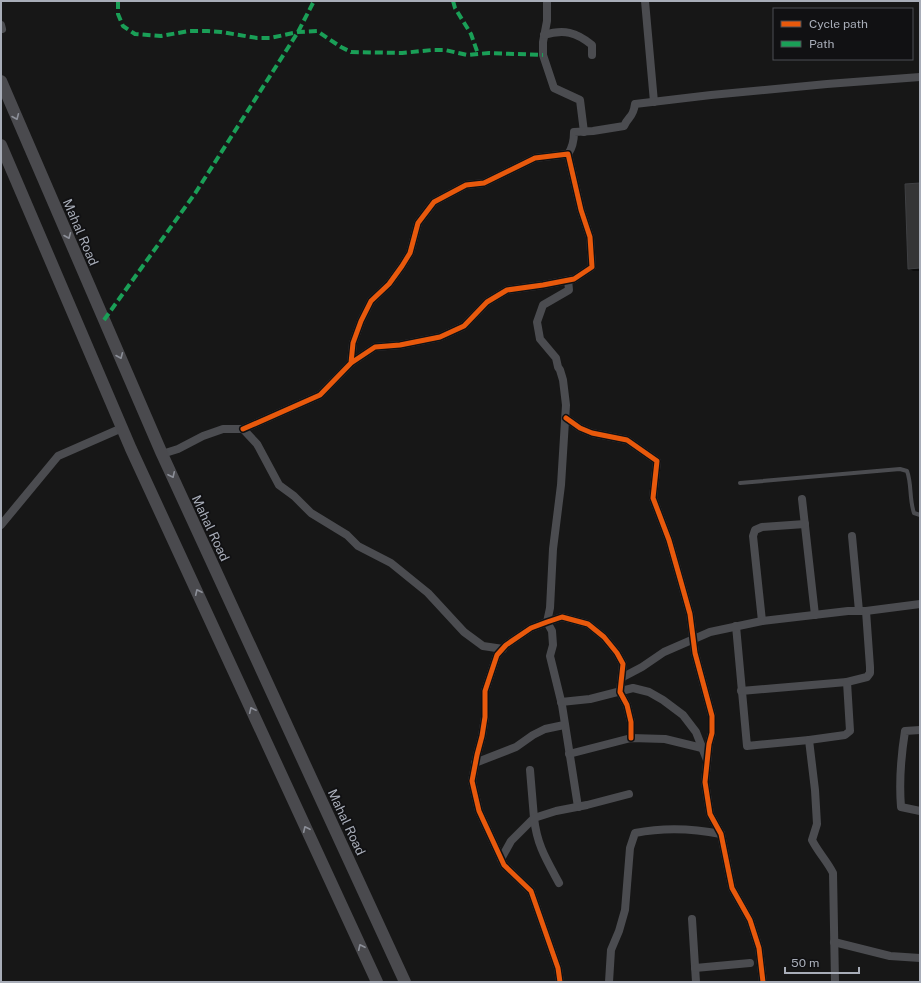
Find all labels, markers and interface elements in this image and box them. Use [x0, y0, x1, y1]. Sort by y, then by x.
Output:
legend [773, 8, 913, 60]
text: Cycle path [809, 17, 868, 31]
text: Path [809, 37, 835, 51]
one-way arrow [12, 114, 20, 121]
street label: Mahal Road [60, 196, 101, 268]
one-way arrow [63, 232, 71, 240]
one-way arrow [115, 352, 123, 359]
one-way arrow [167, 471, 175, 478]
street label: Mahal Road [189, 493, 232, 564]
one-way arrow [194, 589, 202, 596]
one-way arrow [249, 707, 257, 715]
street label: Mahal Road [325, 787, 368, 858]
one-way arrow [303, 825, 311, 833]
one-way arrow [358, 943, 366, 951]
scale bar [785, 949, 859, 975]
text: 50 m [791, 956, 819, 970]

